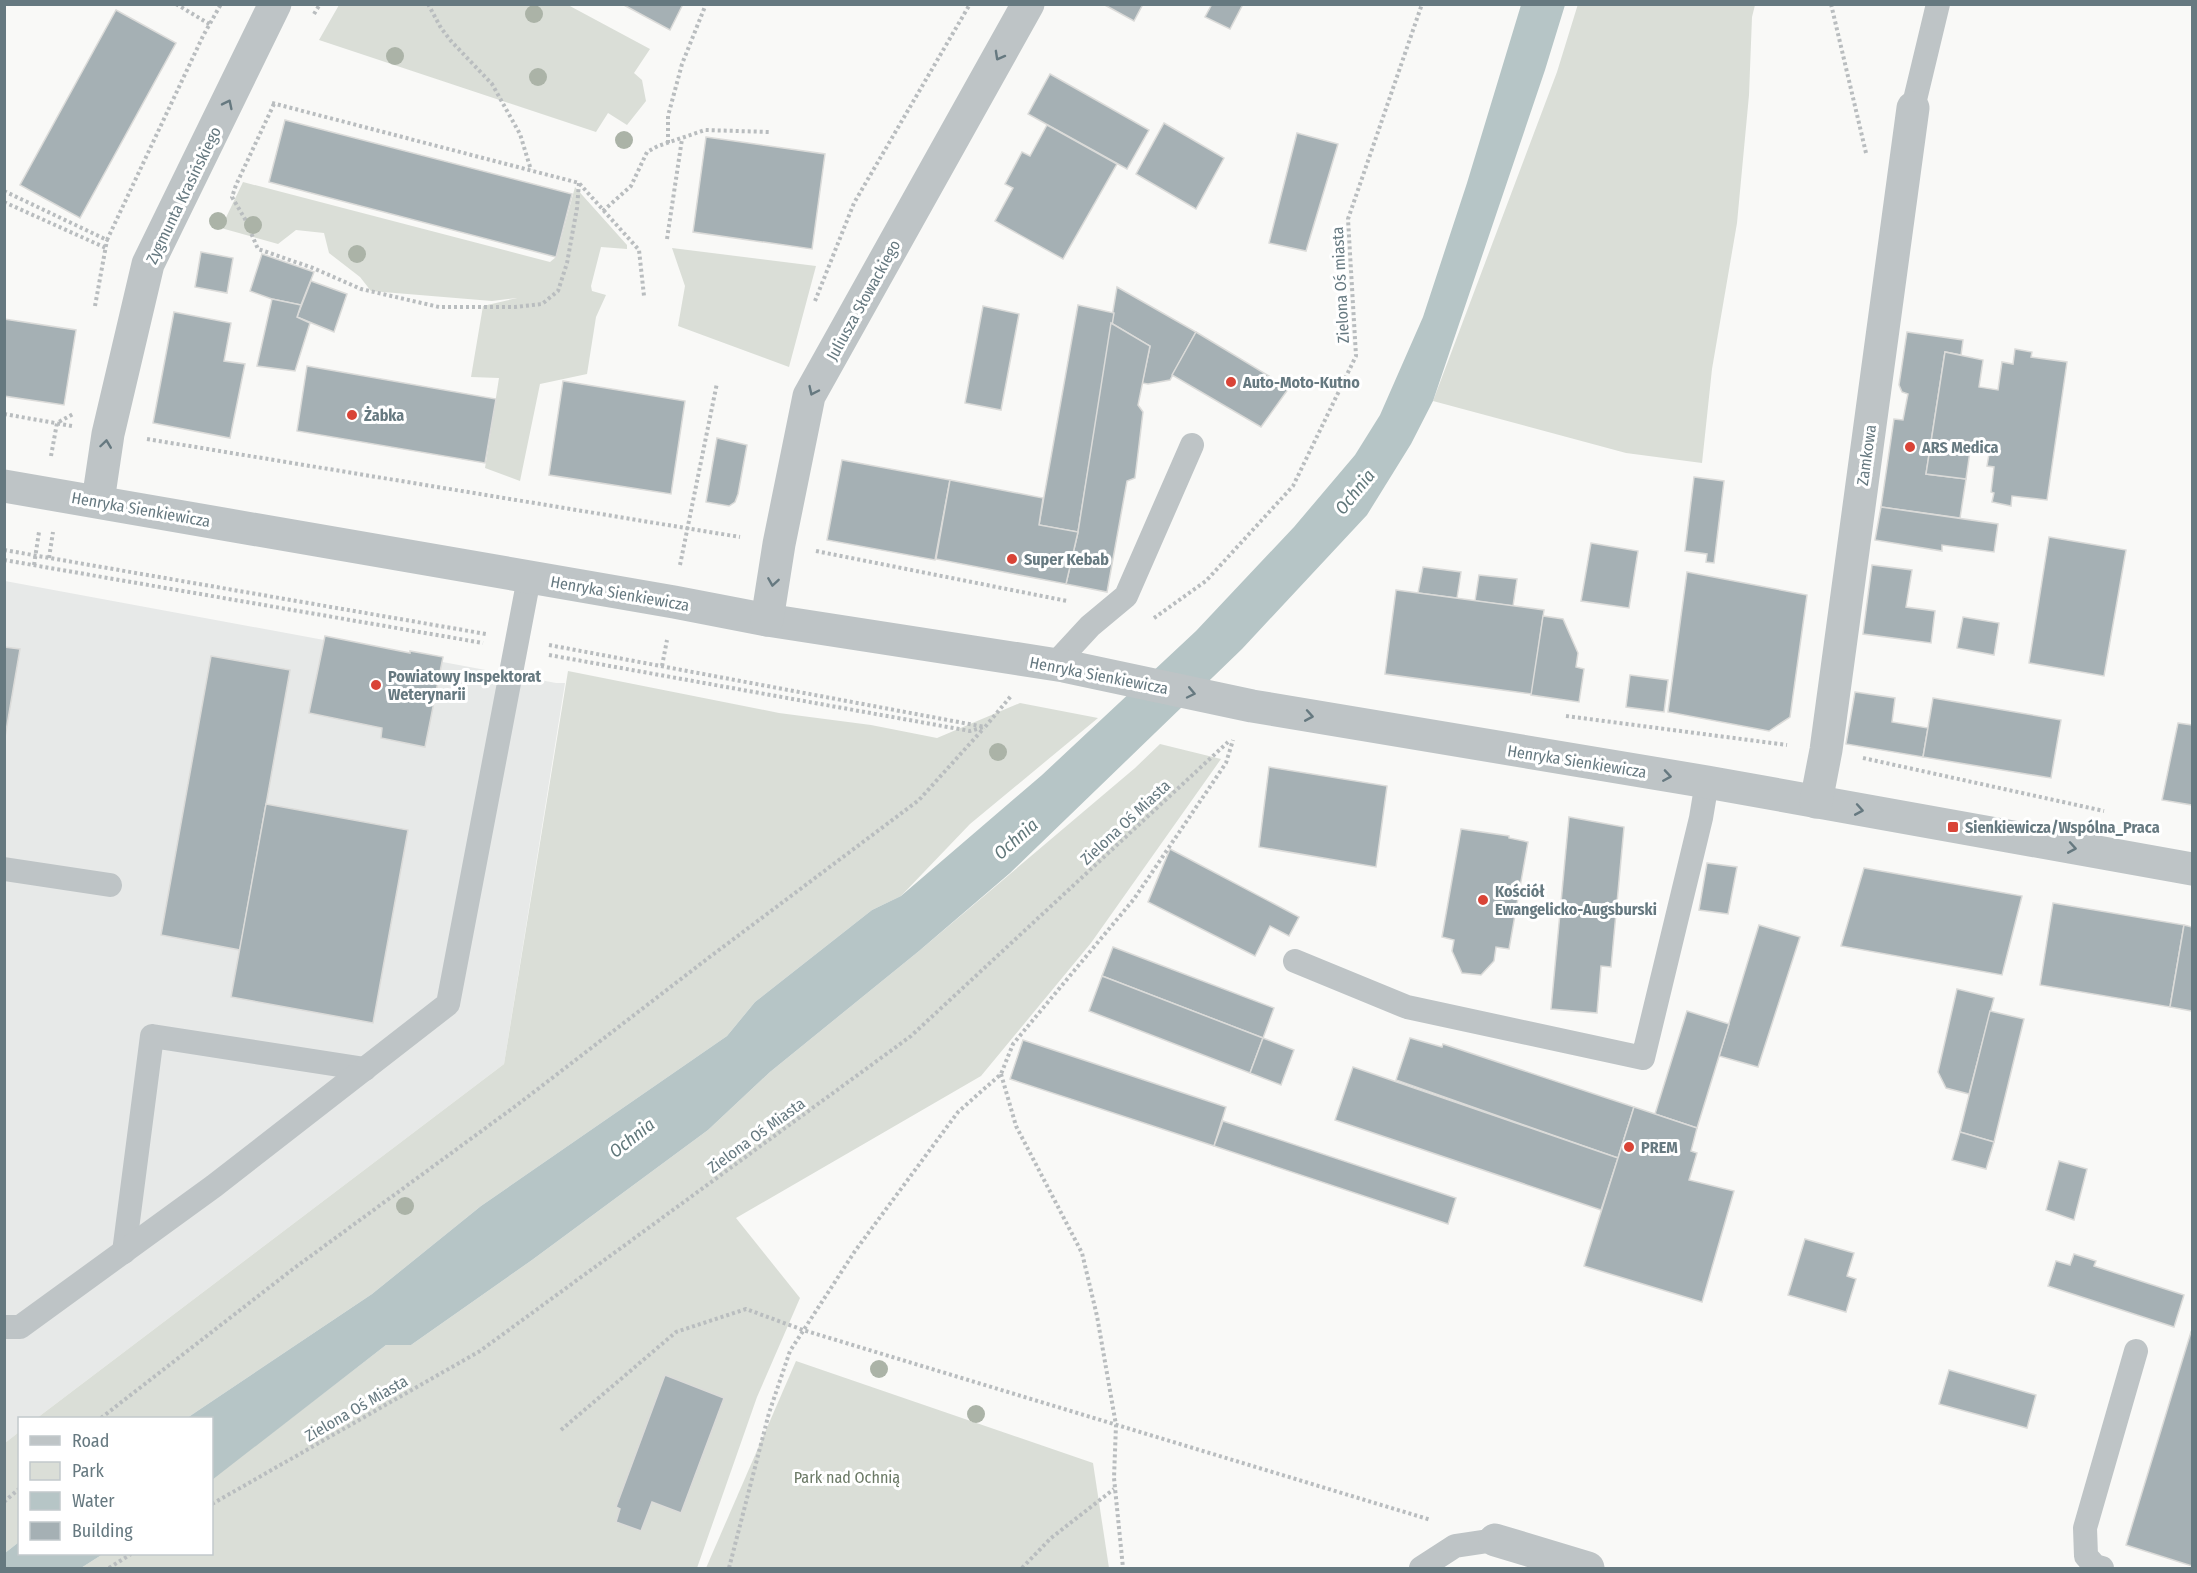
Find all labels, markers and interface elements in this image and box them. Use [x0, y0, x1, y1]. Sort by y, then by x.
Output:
one-way arrow [995, 49, 1006, 60]
one-way arrow [220, 99, 232, 110]
street label: Zygmunta Krasińskiego [142, 124, 225, 267]
street label: Zielona Oś miasta [1328, 226, 1353, 344]
street label: Juliusza Słowackiego [822, 237, 904, 364]
place label: Auto-Moto-Kutno [1242, 373, 1360, 392]
marker: Auto-Moto-Kutno [1224, 375, 1238, 389]
one-way arrow [808, 385, 820, 396]
place label: Żabka [364, 406, 404, 425]
marker: Żabka [345, 408, 359, 422]
street label: Zamkowa [1853, 423, 1880, 487]
place label: ARS Medica [1921, 438, 1998, 457]
one-way arrow [100, 439, 112, 448]
marker: ARS Medica [1903, 440, 1917, 454]
water label: Ochnia [1330, 465, 1380, 519]
street label: Henryka Sienkiewicza [70, 488, 212, 531]
place label: Super Kebab [1024, 550, 1109, 569]
marker: Super Kebab [1005, 552, 1019, 566]
street label: Henryka Sienkiewicza [549, 572, 691, 615]
one-way arrow [768, 577, 780, 586]
street label: Henryka Sienkiewicza [1028, 653, 1170, 698]
place label: Powiatowy Inspektorat Weterynarii [388, 667, 542, 704]
marker: Powiatowy Inspektorat Weterynarii [369, 678, 383, 692]
one-way arrow [1186, 686, 1196, 699]
one-way arrow [1304, 709, 1314, 722]
street label: Henryka Sienkiewicza [1506, 741, 1648, 782]
one-way arrow [1663, 769, 1672, 781]
street label: Zielona Oś Miasta [1077, 776, 1174, 869]
one-way arrow [1854, 803, 1864, 816]
water label: Ochnia [989, 814, 1043, 864]
place label: Sienkiewicza/Wspólna_Praca [1965, 818, 2160, 837]
marker: Sienkiewicza/Wspólna_Praca [1946, 820, 1960, 834]
one-way arrow [2067, 841, 2077, 854]
place label: Kościół Ewangelicko-Augsburski [1495, 882, 1657, 919]
marker: Kościół Ewangelicko-Augsburski [1476, 893, 1490, 907]
street label: Zielona Oś Miasta [704, 1094, 809, 1177]
water label: Ochnia [605, 1113, 659, 1163]
place label: PREM [1641, 1138, 1678, 1157]
marker: PREM [1622, 1140, 1636, 1154]
street label: Zielona Oś Miasta [301, 1371, 411, 1446]
legend [18, 1417, 213, 1555]
text: Road [72, 1430, 109, 1452]
text: Park [72, 1460, 105, 1482]
park label: Park nad Ochnią [794, 1468, 900, 1488]
text: Water [72, 1490, 115, 1512]
text: Building [72, 1520, 133, 1542]

